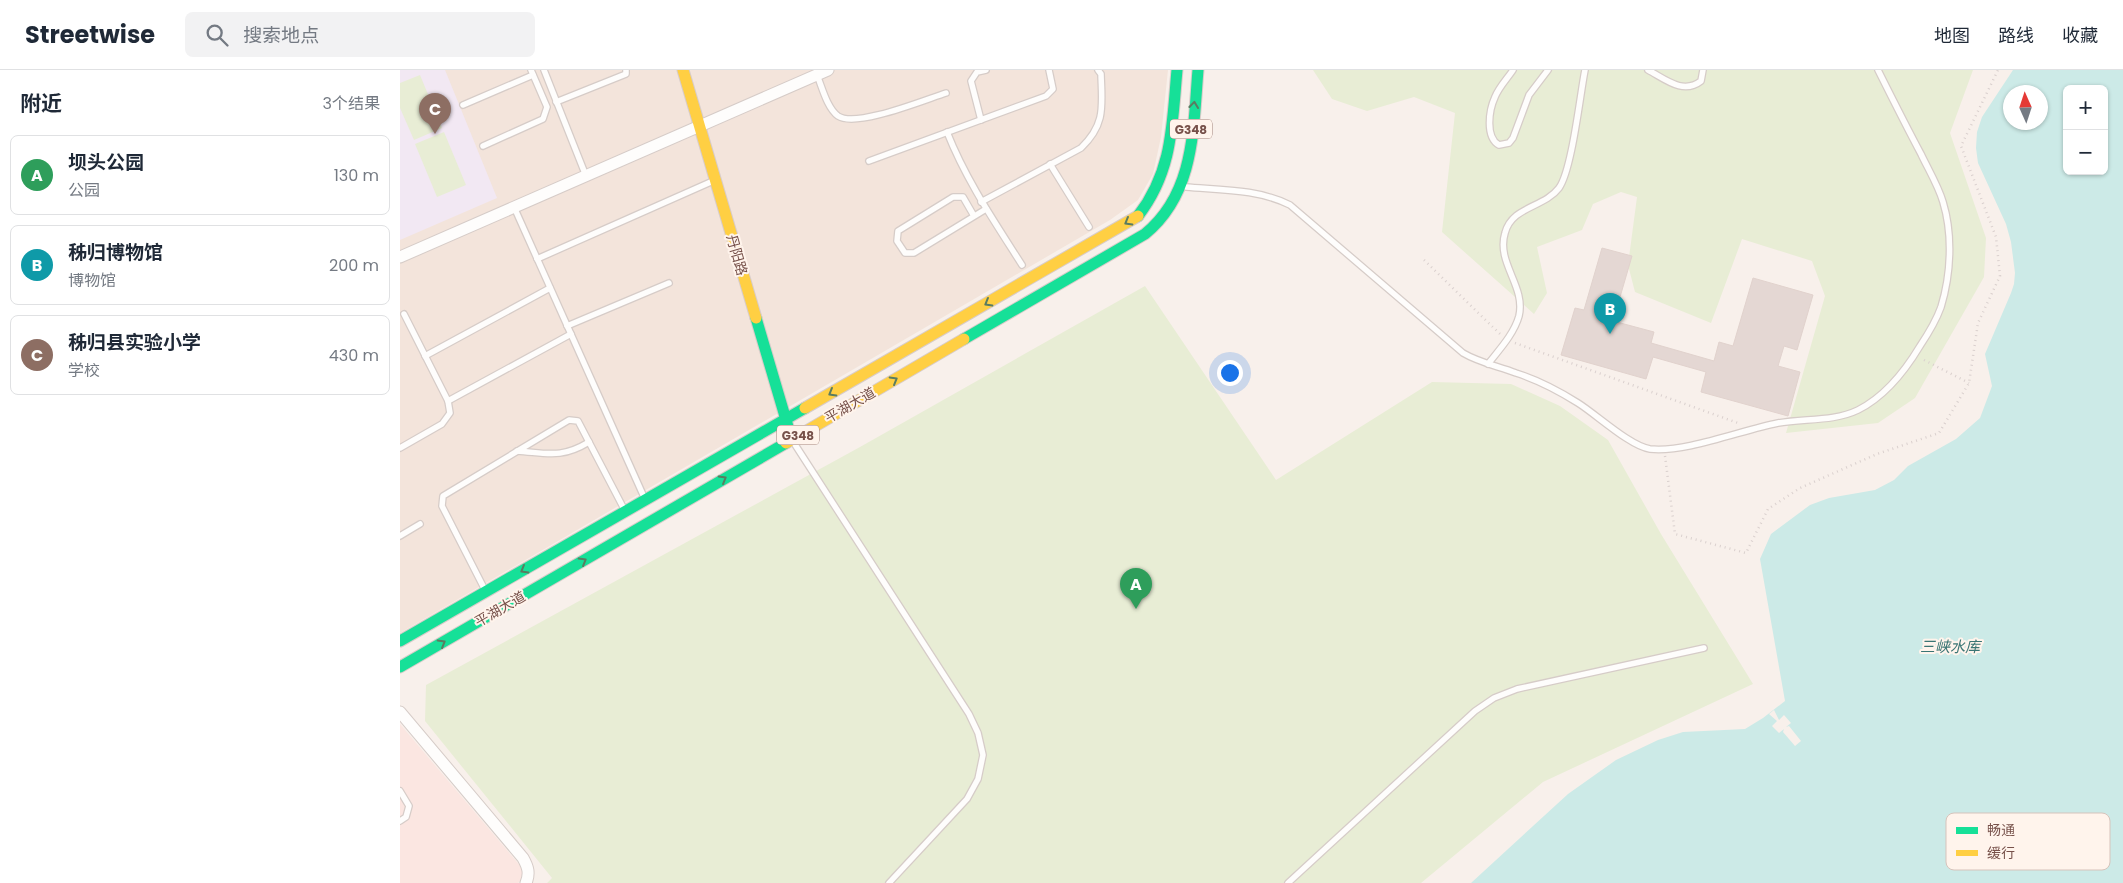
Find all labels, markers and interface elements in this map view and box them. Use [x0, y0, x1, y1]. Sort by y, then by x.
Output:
search box [185, 12, 535, 57]
text: Streetwise [25, 18, 155, 51]
icon: search [203, 21, 231, 49]
text: 搜索地点 [243, 22, 319, 49]
text: 地图 [1934, 23, 1970, 48]
text: 路线 [1998, 23, 2034, 48]
text: 收藏 [2062, 23, 2098, 48]
north arrow [2003, 85, 2048, 130]
map controls [2063, 85, 2108, 175]
button: + [2063, 85, 2108, 130]
text: 附近 [20, 89, 62, 118]
text: 3个结果 [323, 92, 380, 115]
pin: C [419, 93, 451, 134]
one-way arrow [1188, 100, 1199, 108]
road number: G348 [1170, 120, 1212, 138]
button: − [2063, 130, 2108, 175]
text: 坝头公园 [68, 149, 144, 176]
text: A [31, 164, 43, 187]
text: 130 m [334, 164, 379, 187]
text: 公园 [68, 179, 100, 202]
one-way arrow [1125, 216, 1134, 226]
street label: 丹阳路 [722, 232, 752, 278]
text: 秭归博物馆 [68, 239, 163, 266]
text: B [32, 254, 42, 277]
text: 200 m [329, 254, 379, 277]
text: 博物馆 [68, 269, 116, 292]
pin: B [1594, 293, 1626, 334]
one-way arrow [984, 297, 993, 307]
text: 秭归县实验小学 [68, 329, 201, 356]
text: C [31, 344, 43, 367]
text: 430 m [329, 344, 379, 367]
text: 学校 [68, 359, 100, 382]
your location [1217, 360, 1243, 386]
one-way arrow [888, 376, 897, 386]
street label: 平湖大道 [821, 382, 879, 428]
one-way arrow [828, 387, 837, 397]
road number: G348 [777, 426, 819, 444]
one-way arrow [718, 476, 727, 486]
one-way arrow [577, 557, 586, 567]
one-way arrow [520, 564, 529, 574]
pin: A [1120, 568, 1152, 609]
street label: 平湖大道 [471, 586, 529, 632]
water label: 三峡水库 [1920, 636, 1983, 657]
one-way arrow [437, 639, 446, 649]
legend [1946, 813, 2110, 870]
text: 畅通 [1987, 820, 2015, 840]
text: 缓行 [1987, 843, 2015, 863]

